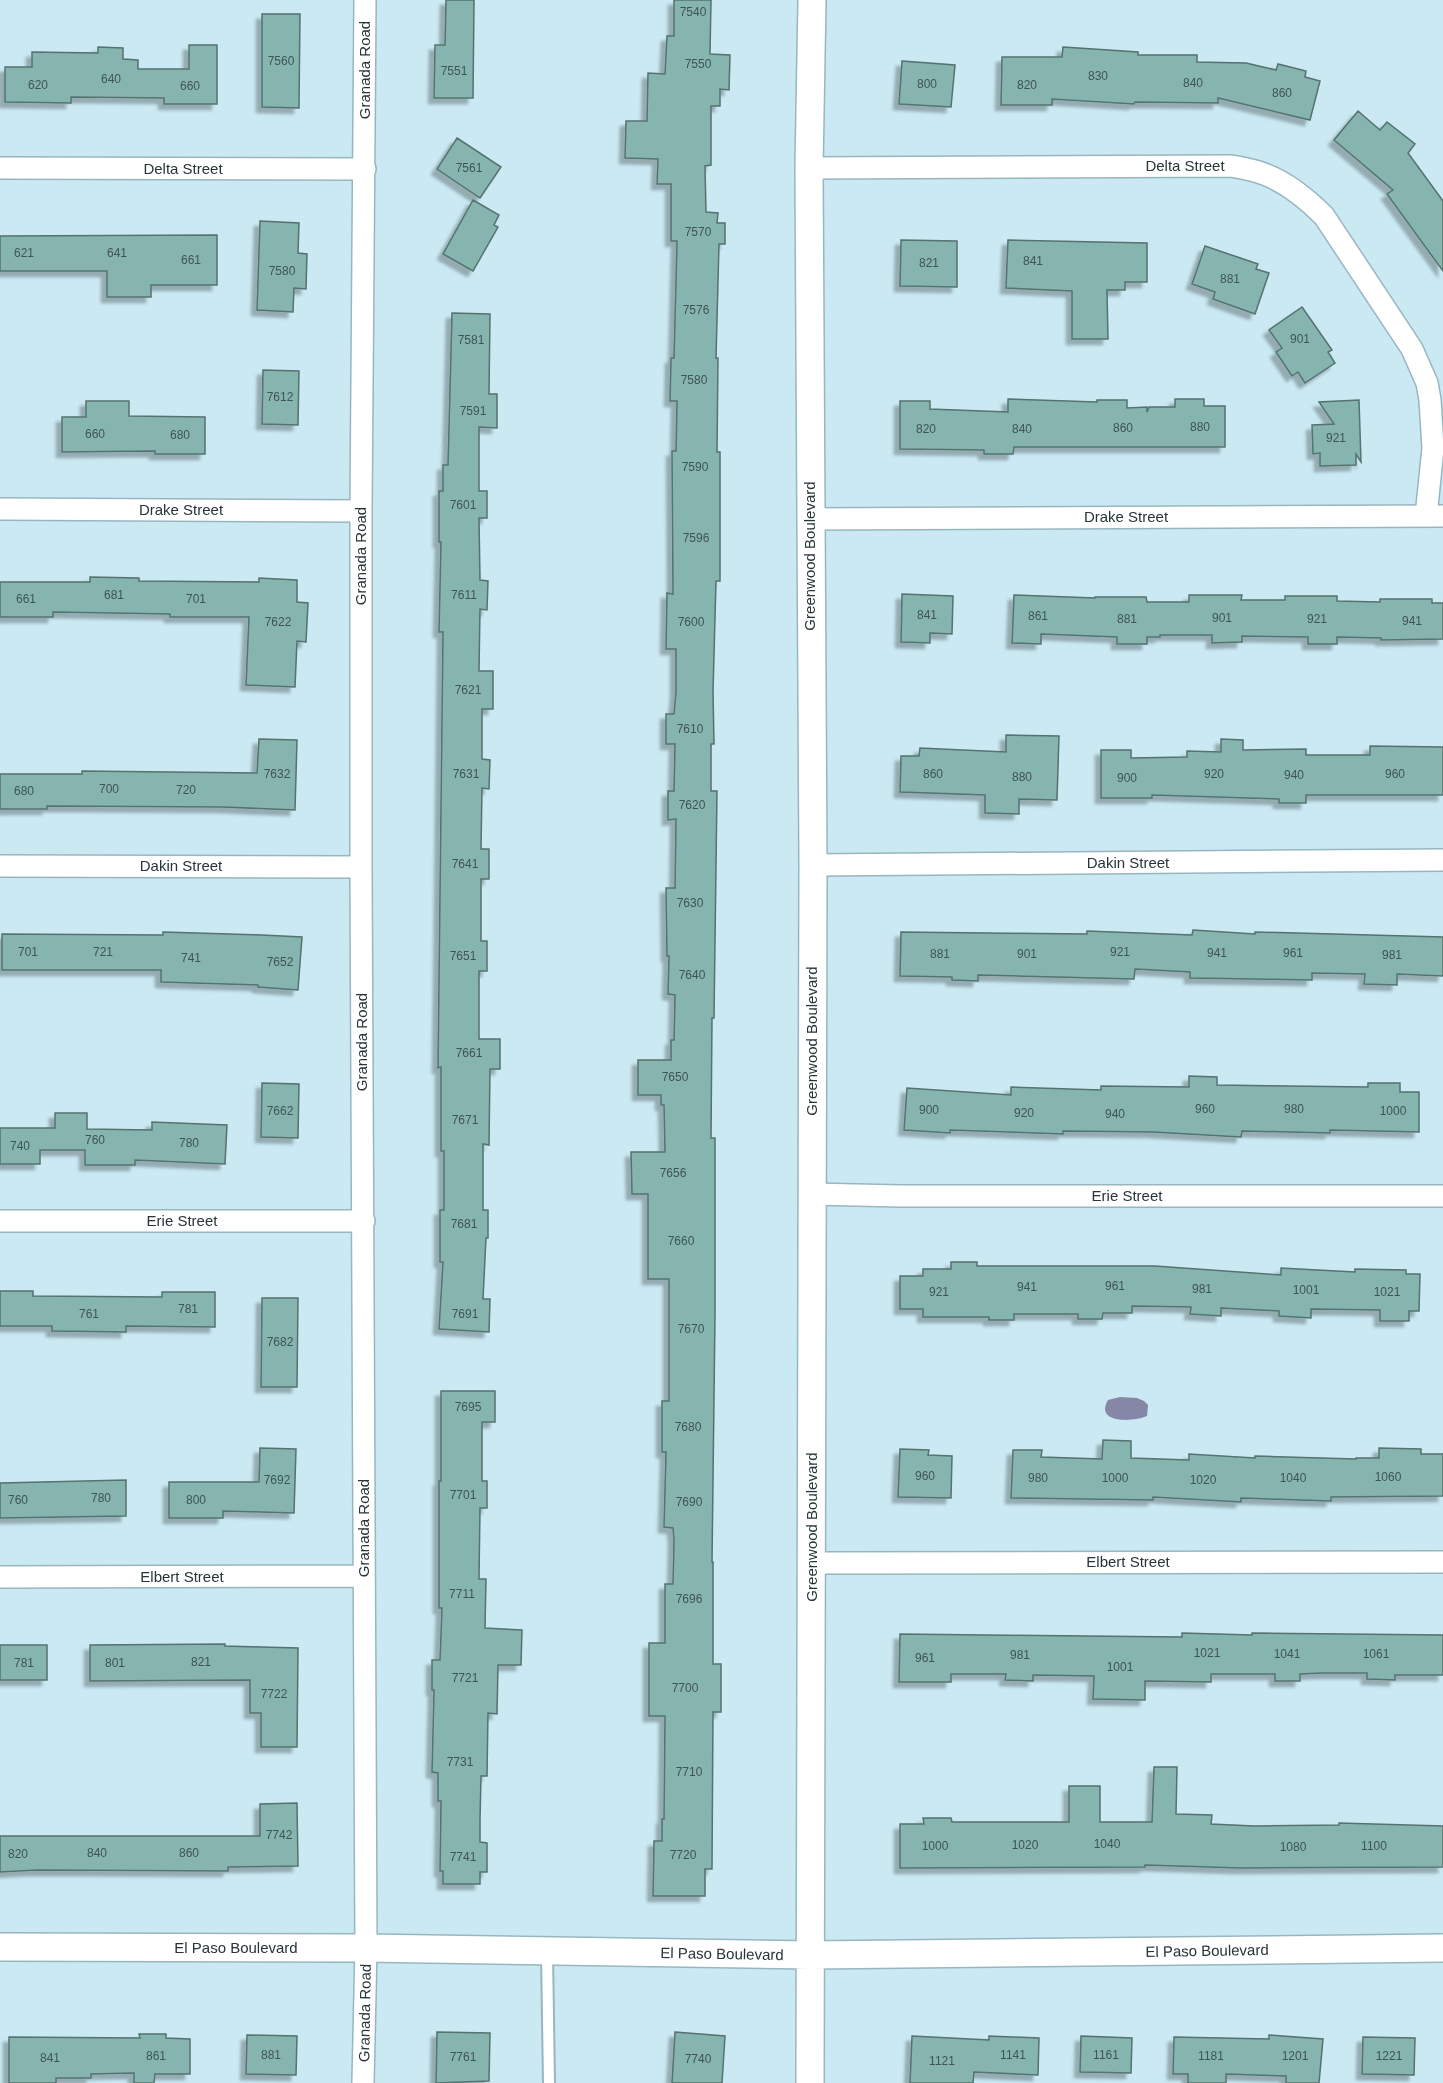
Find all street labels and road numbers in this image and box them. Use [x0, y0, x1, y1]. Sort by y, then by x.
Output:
street label: Granada Road [356, 21, 373, 119]
street label: Delta Street [1145, 157, 1225, 174]
street label: Delta Street [143, 160, 223, 177]
street label: Greenwood Boulevard [801, 481, 818, 631]
street label: Drake Street [139, 501, 224, 518]
street label: Granada Road [352, 507, 369, 605]
street label: Drake Street [1084, 508, 1169, 525]
street label: Dakin Street [1087, 854, 1170, 871]
street label: Dakin Street [140, 857, 223, 874]
street label: Greenwood Boulevard [803, 966, 820, 1116]
street label: Granada Road [353, 993, 370, 1091]
street label: Erie Street [1092, 1187, 1163, 1204]
street label: Erie Street [147, 1212, 218, 1229]
street label: Greenwood Boulevard [803, 1452, 820, 1602]
street label: Granada Road [355, 1479, 372, 1577]
street label: Elbert Street [1086, 1553, 1171, 1570]
street label: Elbert Street [140, 1568, 225, 1585]
street label: El Paso Boulevard [174, 1939, 298, 1956]
street label: El Paso Boulevard [1145, 1941, 1269, 1960]
street label: El Paso Boulevard [660, 1944, 784, 1963]
street label: Granada Road [355, 1964, 374, 2062]

